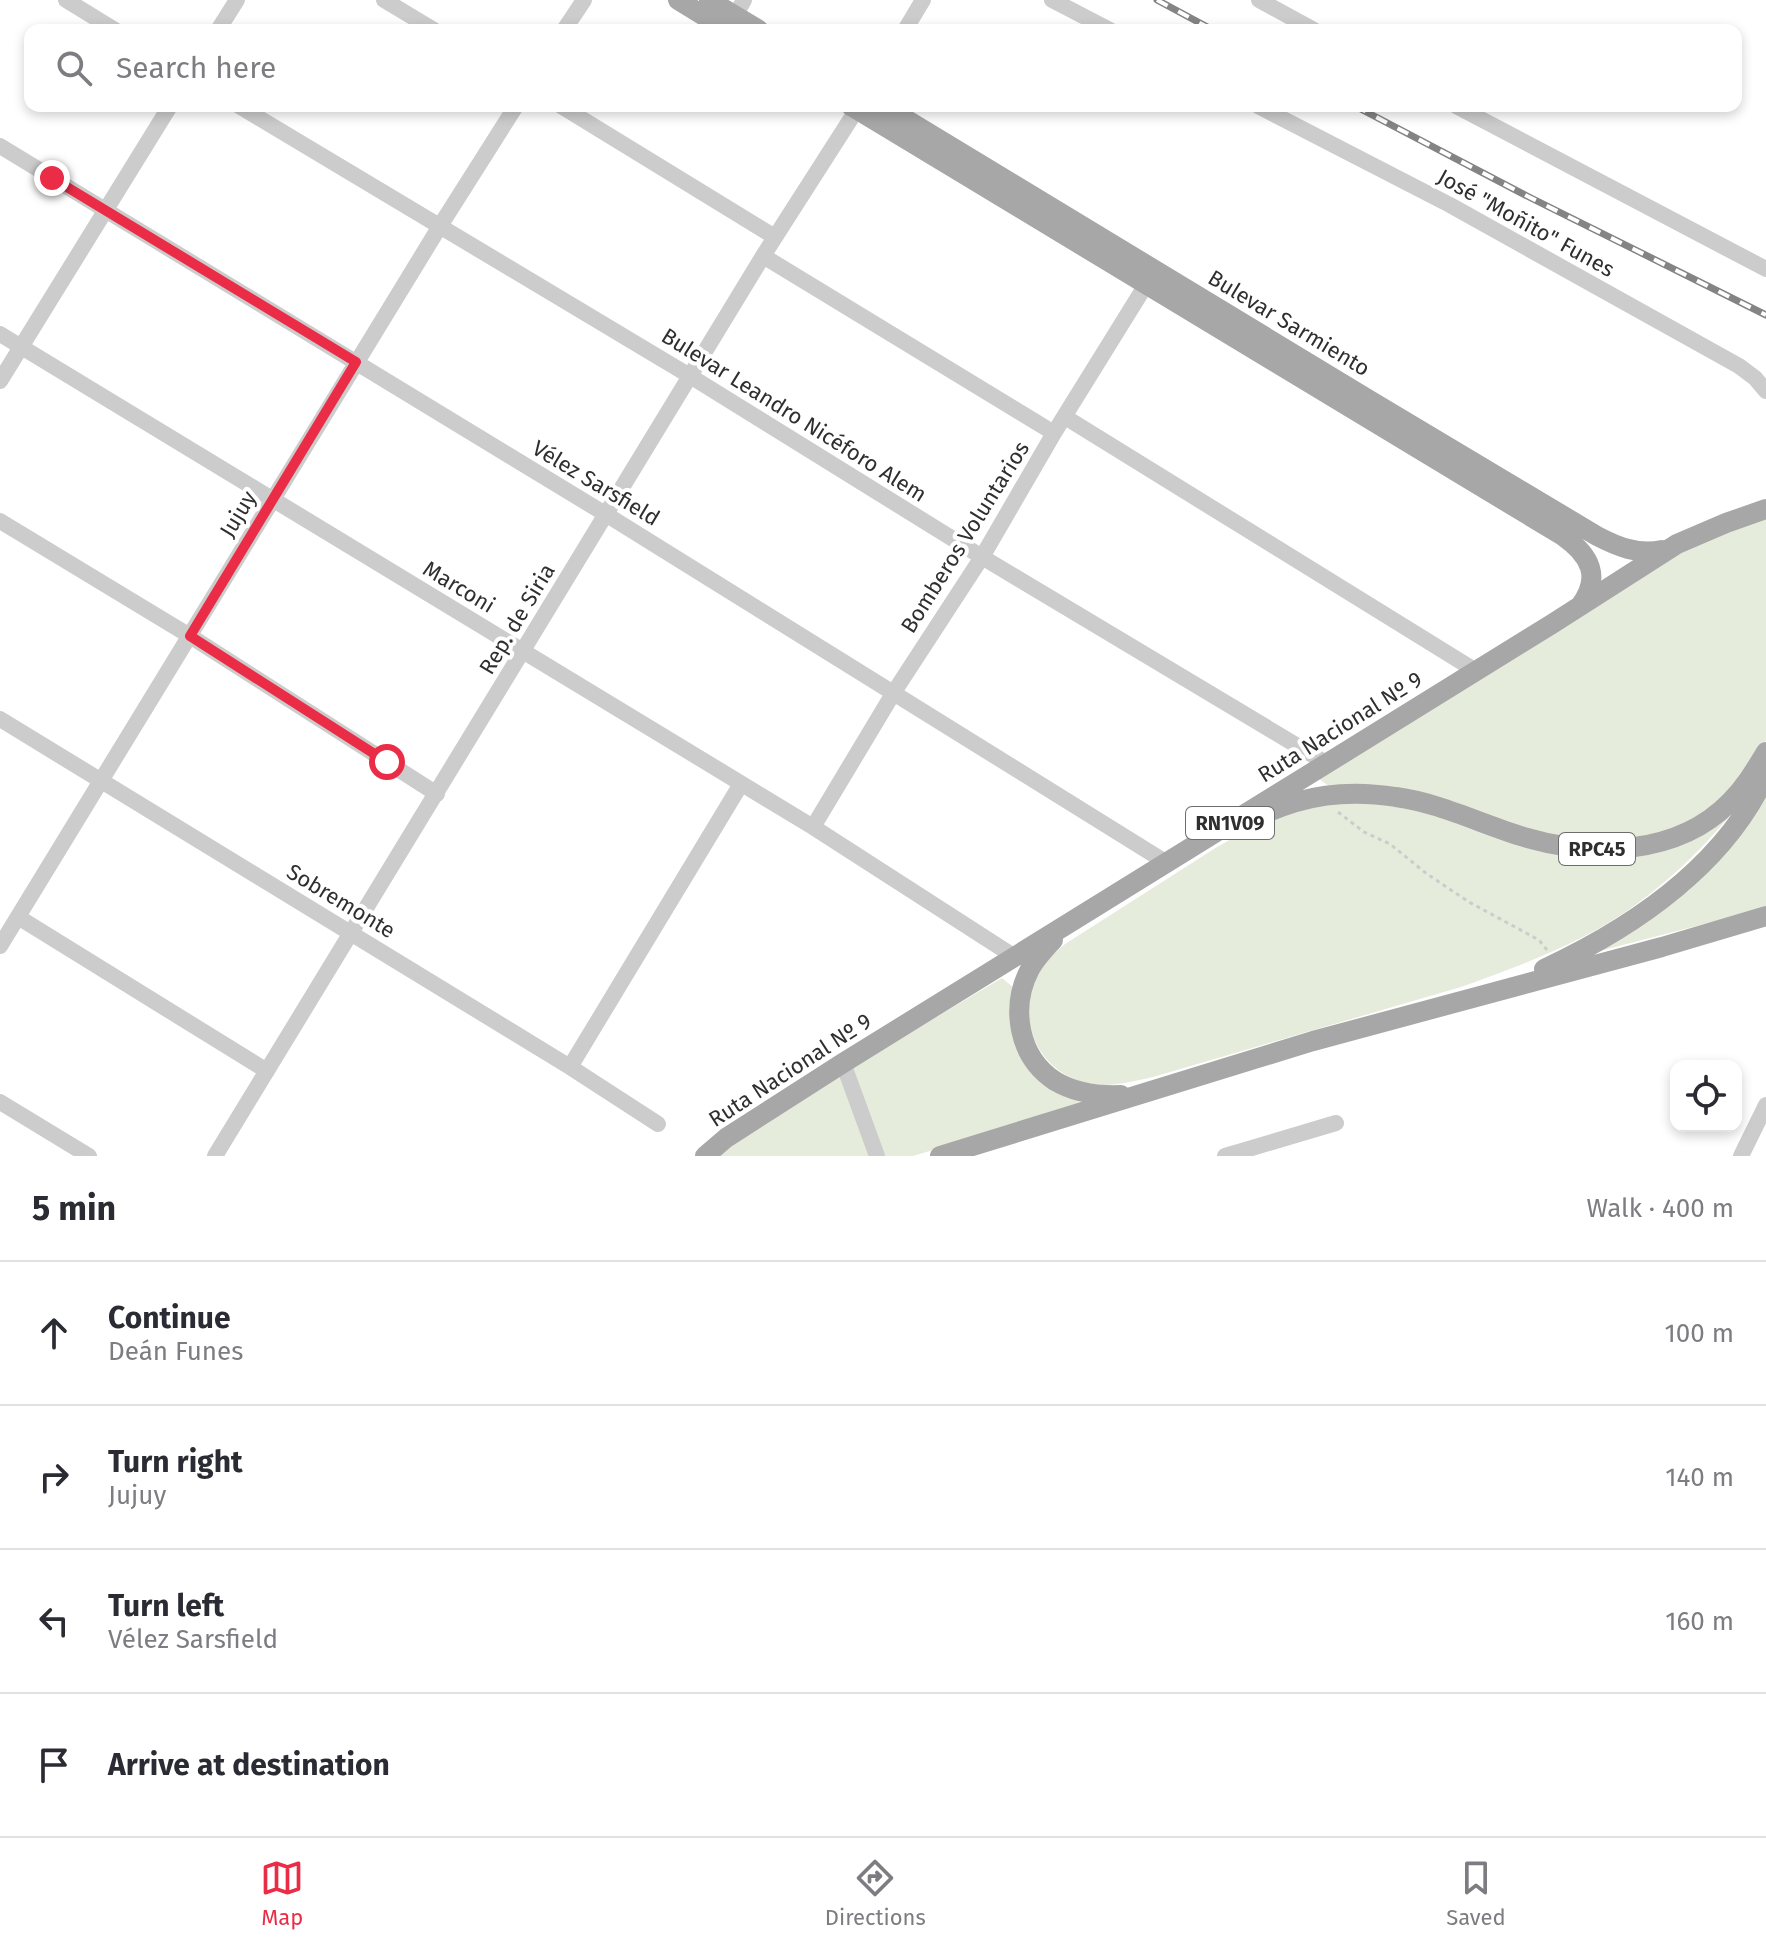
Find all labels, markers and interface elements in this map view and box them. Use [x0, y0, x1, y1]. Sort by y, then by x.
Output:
search box [24, 24, 1742, 112]
icon: search [52, 46, 96, 90]
text: Search here [116, 50, 276, 86]
route end [34, 160, 70, 196]
street label: José "Moñito" Funes [1433, 163, 1619, 283]
street label: Bulevar Sarmiento [1203, 264, 1375, 382]
street label: Bulevar Leandro Nicéforo Alem [656, 322, 932, 508]
street label: Vélez Sarsfield [527, 434, 665, 532]
street label: Bomberos Voluntarios [895, 436, 1035, 638]
street label: Jujuy [214, 486, 262, 542]
street label: Marconi [418, 555, 500, 619]
street label: Rep. de Siria [473, 559, 561, 679]
street label: Ruta Nacional Nº 9 [1253, 666, 1427, 788]
route start [369, 744, 405, 780]
road number: RN1V09 [1186, 807, 1274, 839]
road number: RPC45 [1559, 833, 1635, 865]
street label: Sobremonte [282, 858, 400, 944]
street label: Ruta Nacional Nº 9 [704, 1007, 876, 1133]
map controls [1670, 1060, 1742, 1132]
button: locate [1670, 1060, 1742, 1132]
text: 5 min [32, 1188, 116, 1229]
text: Walk · 400 m [1586, 1193, 1734, 1224]
text: Continue [108, 1300, 231, 1336]
icon: ahead [32, 1311, 76, 1355]
text: 100 m [1665, 1318, 1734, 1349]
text: Deán Funes [108, 1336, 243, 1367]
text: Turn right [108, 1444, 243, 1480]
icon: right [32, 1455, 76, 1499]
text: 140 m [1665, 1462, 1734, 1493]
text: Jujuy [108, 1480, 166, 1511]
text: Turn left [108, 1588, 224, 1624]
icon: left [32, 1599, 76, 1643]
text: 160 m [1665, 1606, 1734, 1637]
text: Vélez Sarsfield [108, 1624, 278, 1655]
icon: arrive [32, 1743, 76, 1787]
text: Arrive at destination [108, 1747, 390, 1783]
tab: Map [260, 1856, 304, 1931]
tab: Directions [825, 1856, 926, 1931]
tab: Saved [1446, 1856, 1506, 1931]

